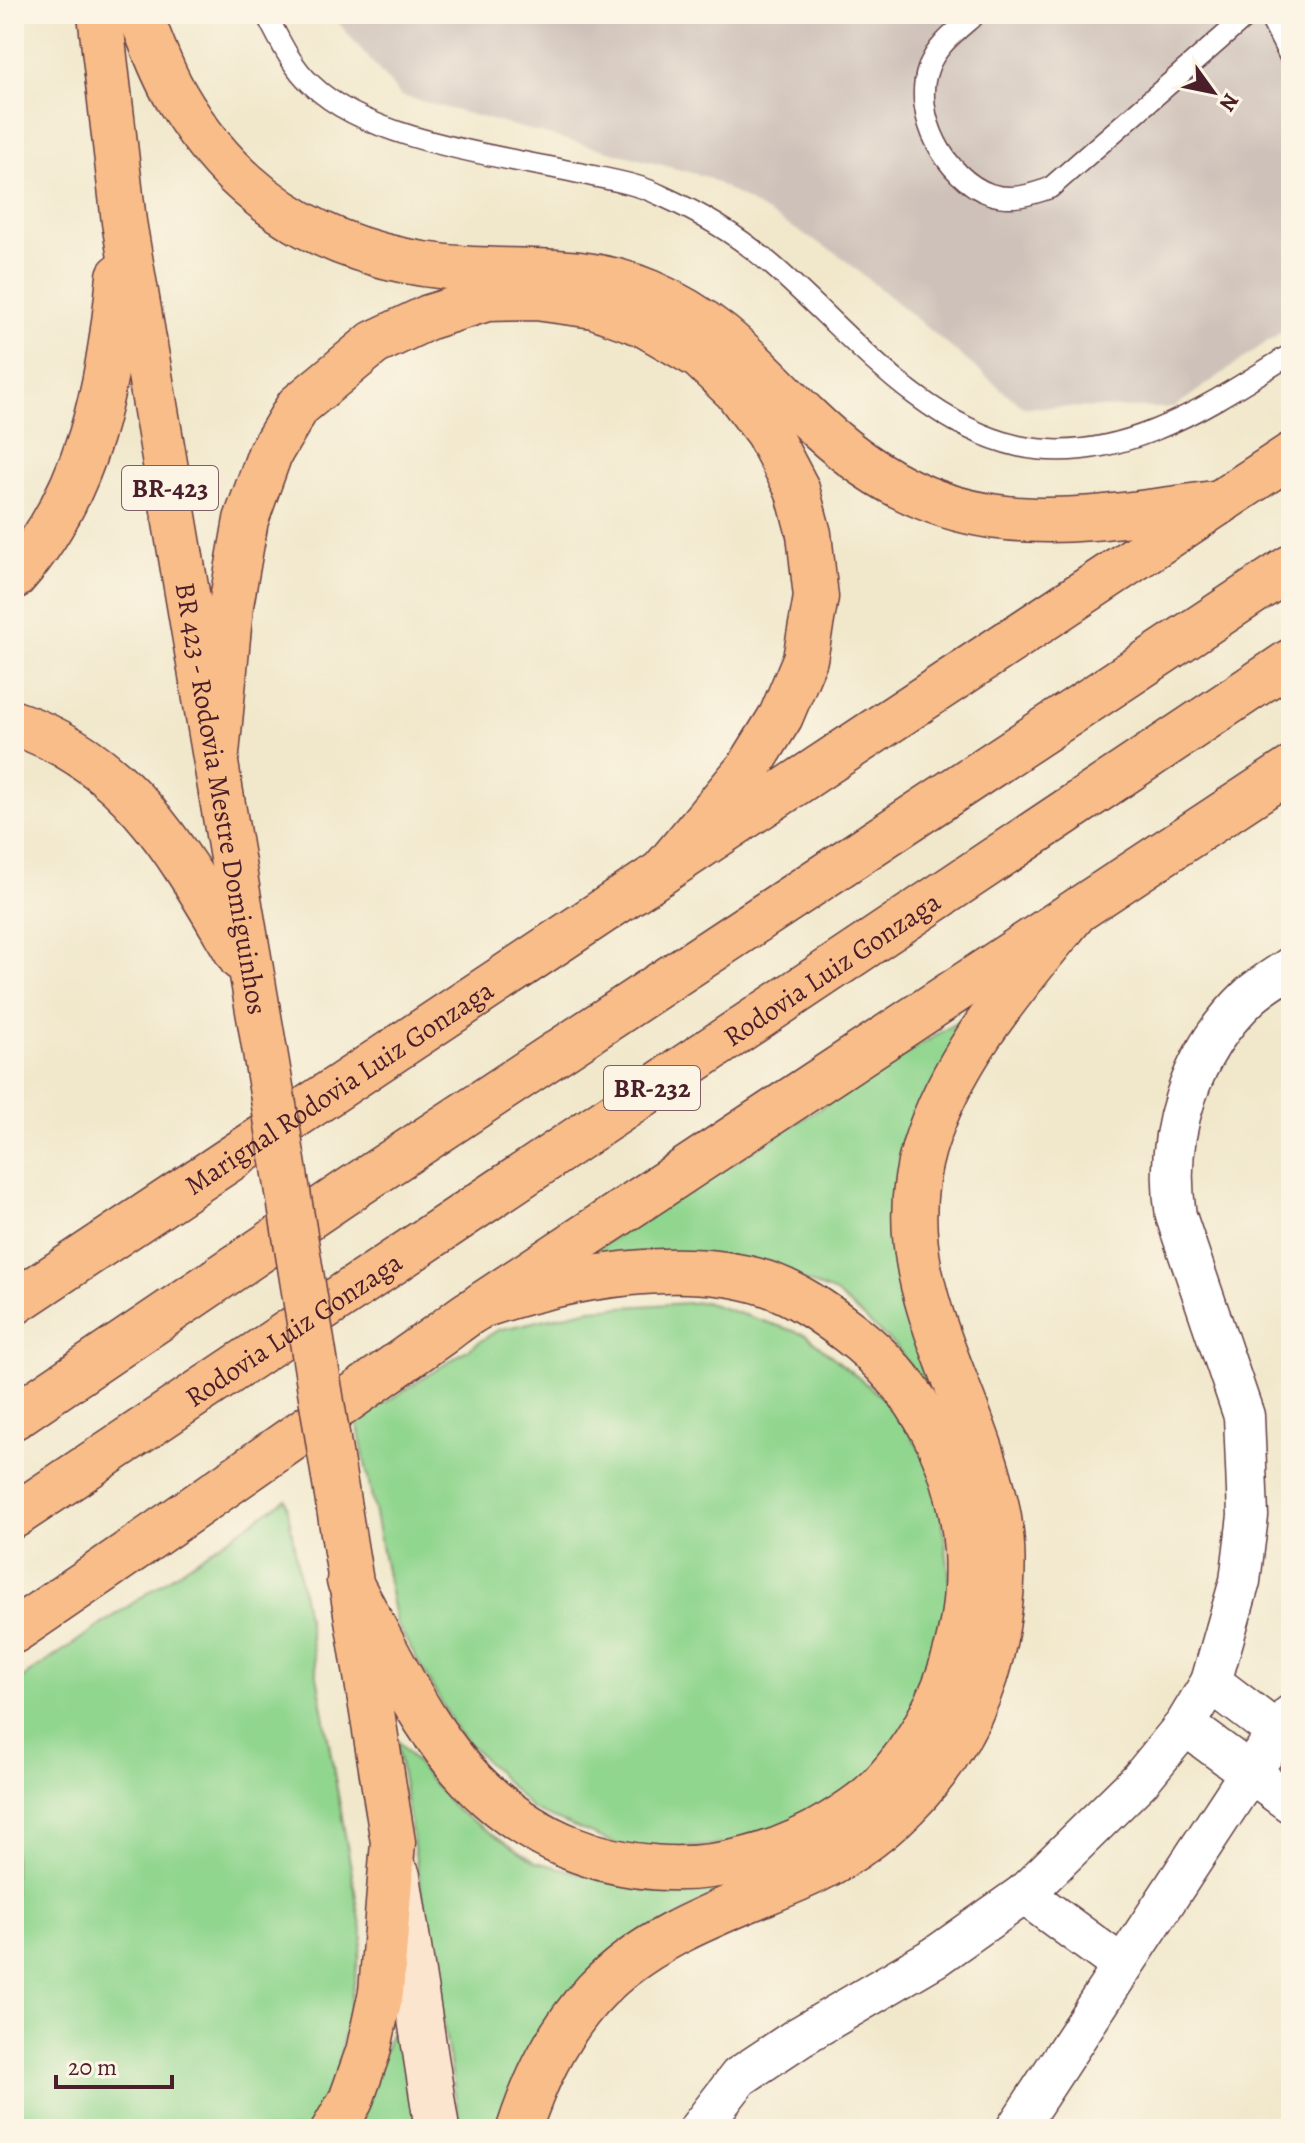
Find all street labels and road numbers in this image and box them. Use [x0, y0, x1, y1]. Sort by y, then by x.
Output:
road number: BR-423 [122, 466, 218, 510]
street label: BR 423 - Rodovia Mestre Domiguinhos [166, 580, 276, 1017]
street label: Rodovia Luiz Gonzaga [716, 883, 948, 1056]
street label: Marignal Rodovia Luiz Gonzaga [177, 971, 501, 1204]
road number: BR-232 [604, 1066, 700, 1110]
street label: Rodovia Luiz Gonzaga [178, 1244, 410, 1416]

